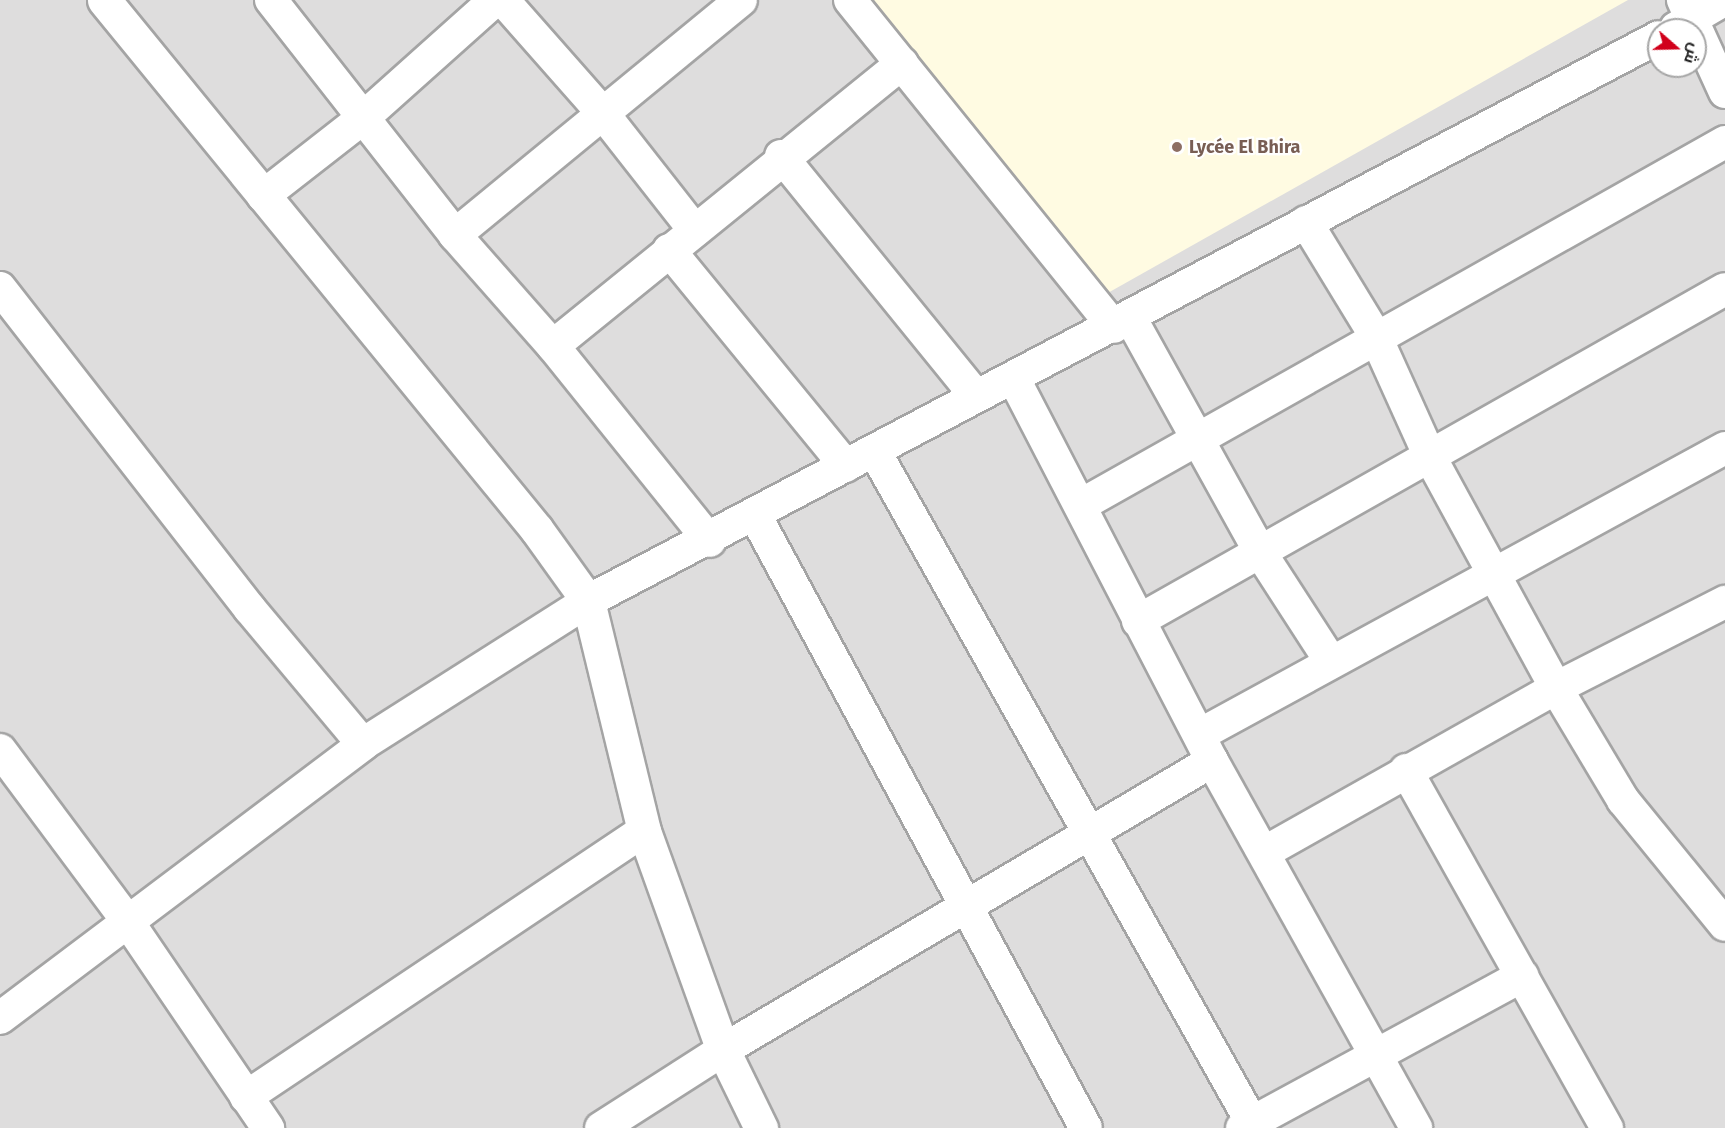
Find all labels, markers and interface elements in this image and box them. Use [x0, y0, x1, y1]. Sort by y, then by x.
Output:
north arrow [1647, 18, 1707, 78]
text: ش [1680, 41, 1705, 67]
place label: Lycée El Bhira [1189, 136, 1300, 158]
marker: Lycée El Bhira [1170, 140, 1184, 154]

